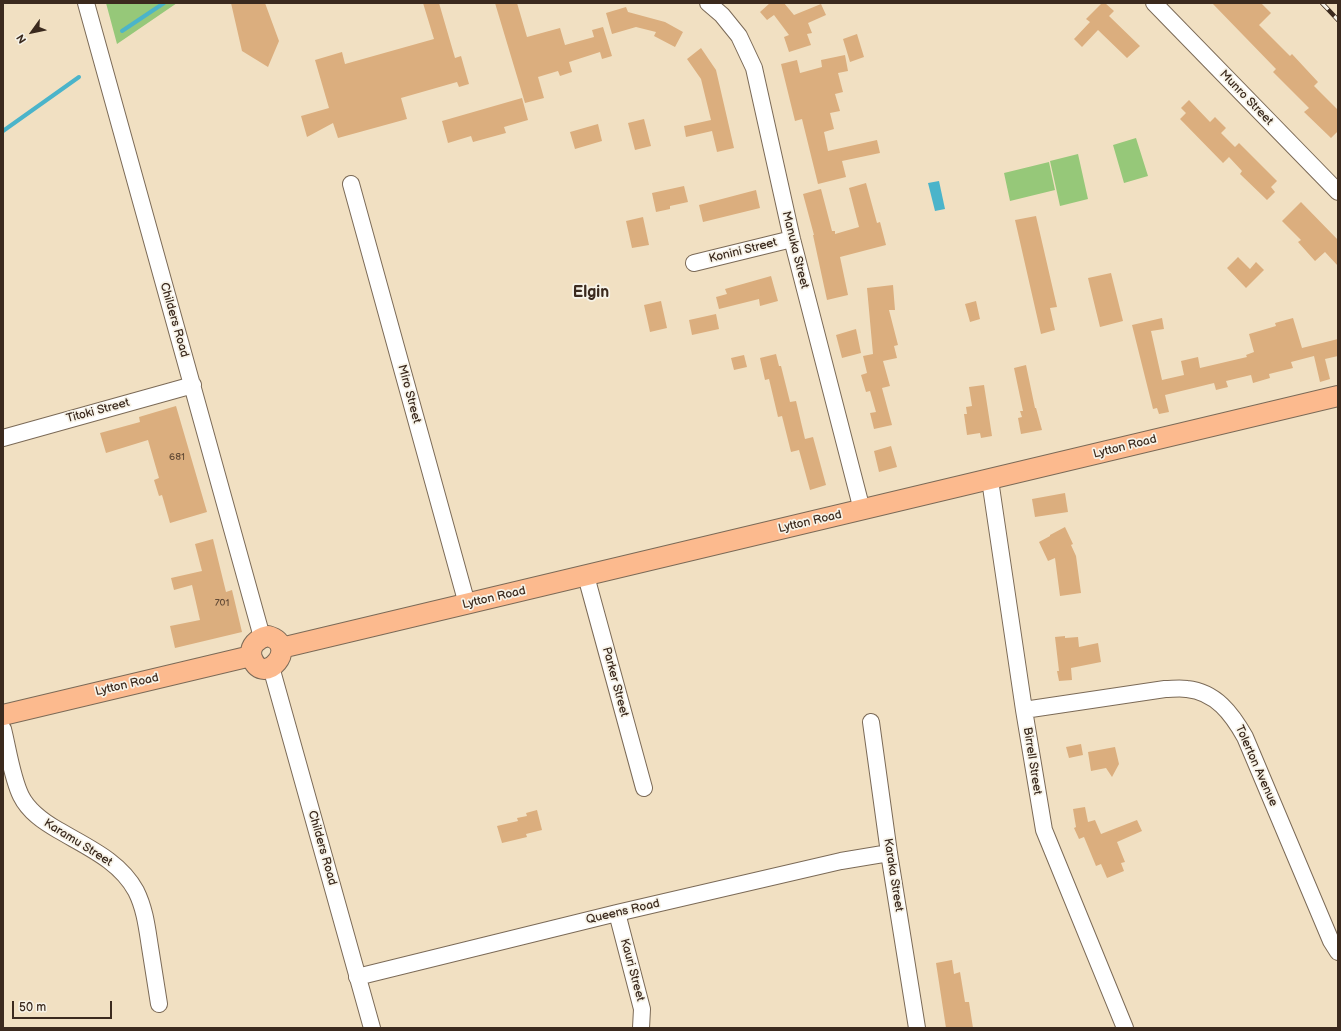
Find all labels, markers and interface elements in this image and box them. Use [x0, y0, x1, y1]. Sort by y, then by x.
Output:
north arrow [12, 12, 52, 52]
text: N [14, 32, 29, 46]
street label: Munro Street [1216, 67, 1276, 129]
street label: Manuka Street [778, 210, 812, 290]
street label: Konini Street [707, 236, 779, 266]
street label: Childers Road [156, 281, 192, 359]
district label: Elgin [573, 283, 609, 303]
street label: Miro Street [394, 363, 424, 425]
street label: Titoki Street [65, 396, 131, 426]
street label: Lytton Road [1092, 432, 1158, 462]
house number: 681 [169, 451, 185, 463]
street label: Lytton Road [777, 508, 843, 536]
street label: Lytton Road [461, 584, 527, 612]
house number: 701 [215, 597, 229, 609]
street label: Parker Street [599, 646, 631, 718]
street label: Lytton Road [94, 671, 160, 699]
street label: Tolerton Avenue [1232, 723, 1280, 809]
street label: Birrell Street [1020, 726, 1044, 796]
street label: Childers Road [304, 809, 340, 887]
street label: Karamu Street [41, 816, 115, 870]
street label: Karaka Street [880, 837, 906, 913]
street label: Queens Road [585, 897, 661, 927]
street label: Kauri Street [617, 937, 647, 1003]
scale bar [14, 993, 114, 1019]
text: 50 m [19, 1000, 46, 1015]

